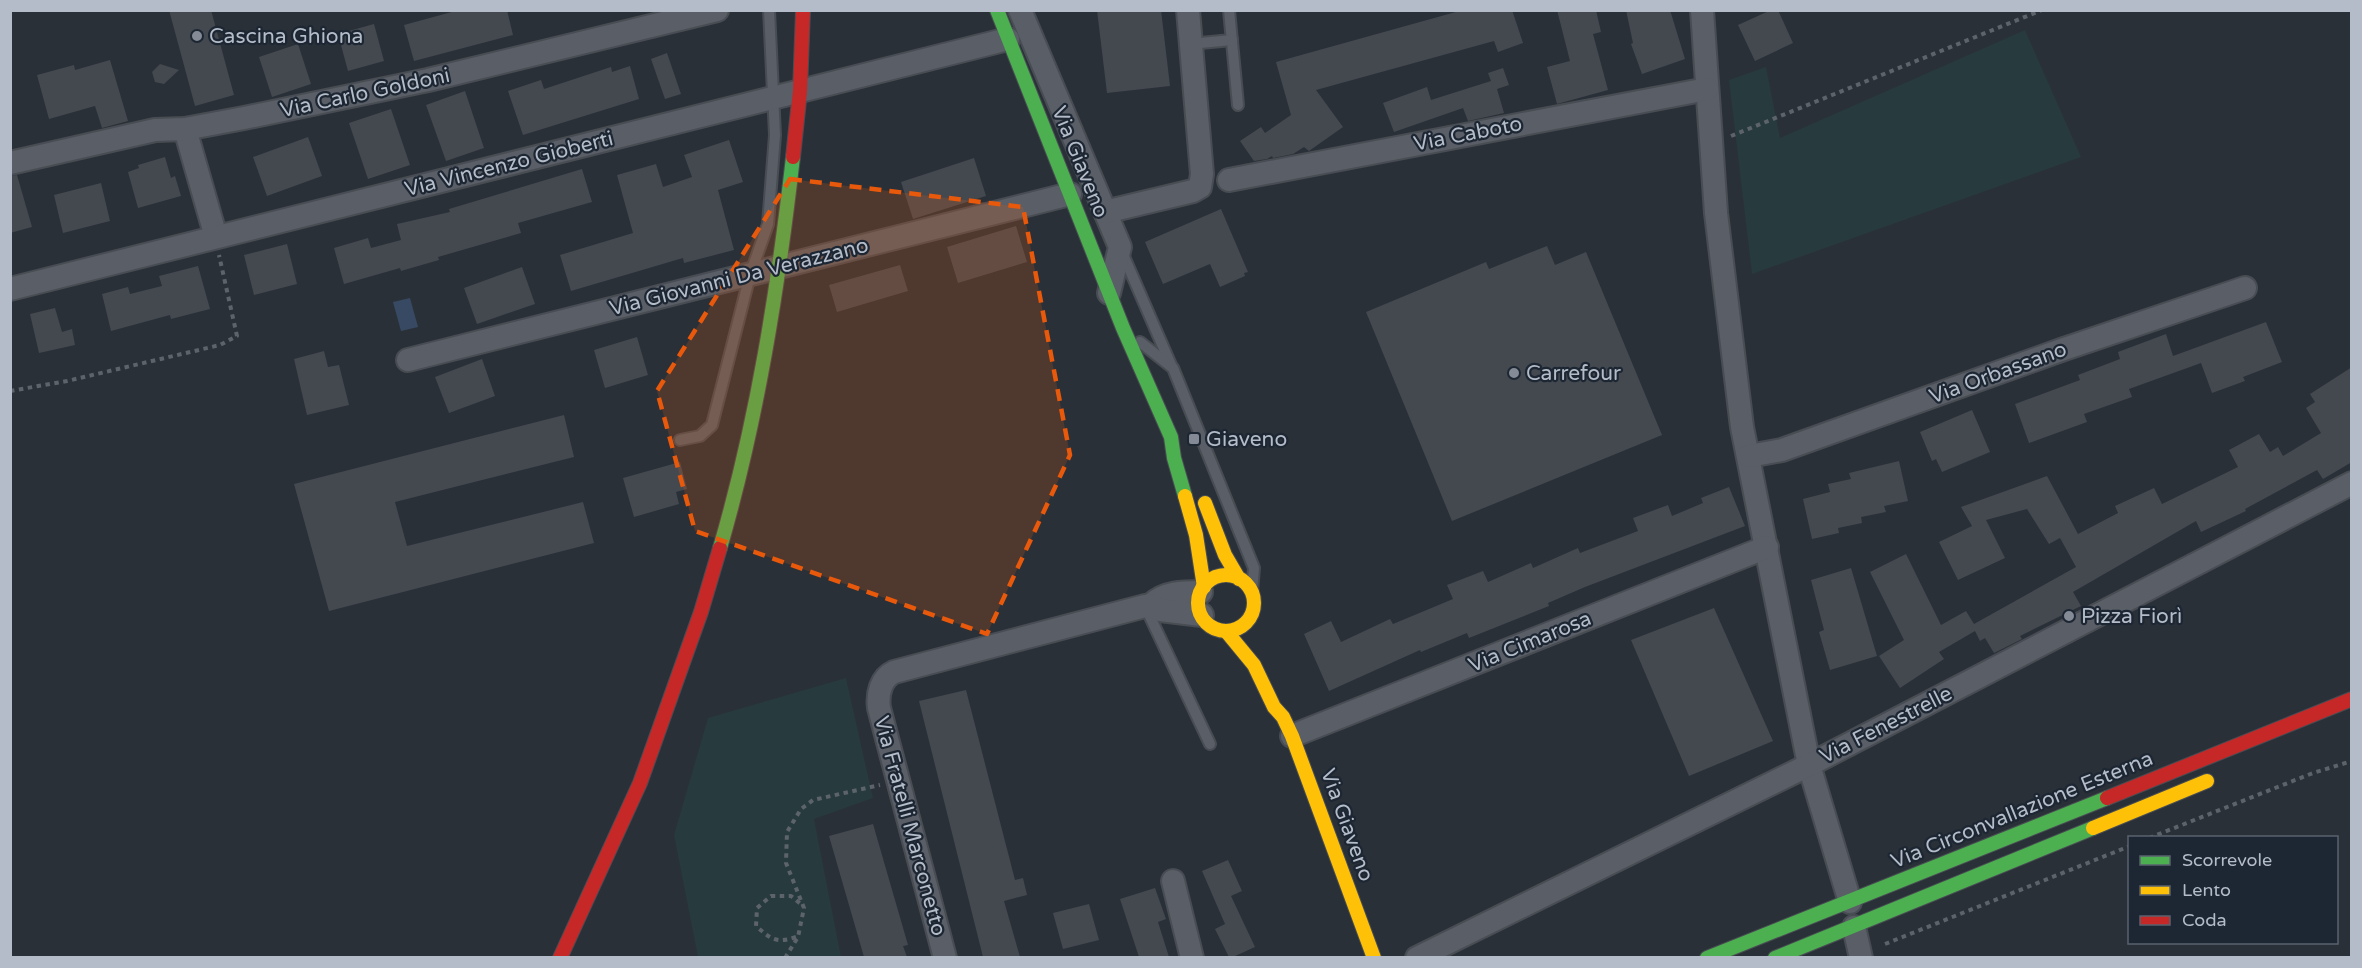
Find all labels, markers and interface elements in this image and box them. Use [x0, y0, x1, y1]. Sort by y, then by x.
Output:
place label: Cascina Ghiona [209, 24, 363, 49]
marker: Cascina Ghiona [190, 29, 204, 43]
street label: Via Carlo Goldoni [278, 63, 452, 123]
street label: Via Giaveno [1046, 103, 1114, 221]
street label: Via Caboto [1412, 111, 1524, 157]
street label: Via Vincenzo Gioberti [402, 126, 616, 202]
street label: Via Giovanni Da Verazzano [607, 233, 871, 321]
street label: Via Orbassano [1926, 337, 2070, 409]
place label: Carrefour [1526, 361, 1621, 386]
marker: Carrefour [1507, 366, 1521, 380]
place label: Giaveno [1206, 427, 1287, 452]
marker: Giaveno [1187, 432, 1201, 446]
place label: Pizza Fiorì [2081, 604, 2182, 629]
street label: Via Cimarosa [1465, 606, 1595, 678]
marker: Pizza Fiorì [2062, 609, 2076, 623]
street label: Via Fenestrelle [1816, 681, 1957, 769]
street label: Via Fratelli Marconetto [869, 713, 951, 939]
street label: Via Circonvallazione Esterna [1887, 746, 2157, 874]
street label: Via Giaveno [1315, 765, 1379, 885]
legend [2128, 836, 2338, 944]
text: Scorrevole [2182, 849, 2272, 871]
text: Lento [2182, 879, 2231, 901]
text: Coda [2182, 909, 2227, 931]

